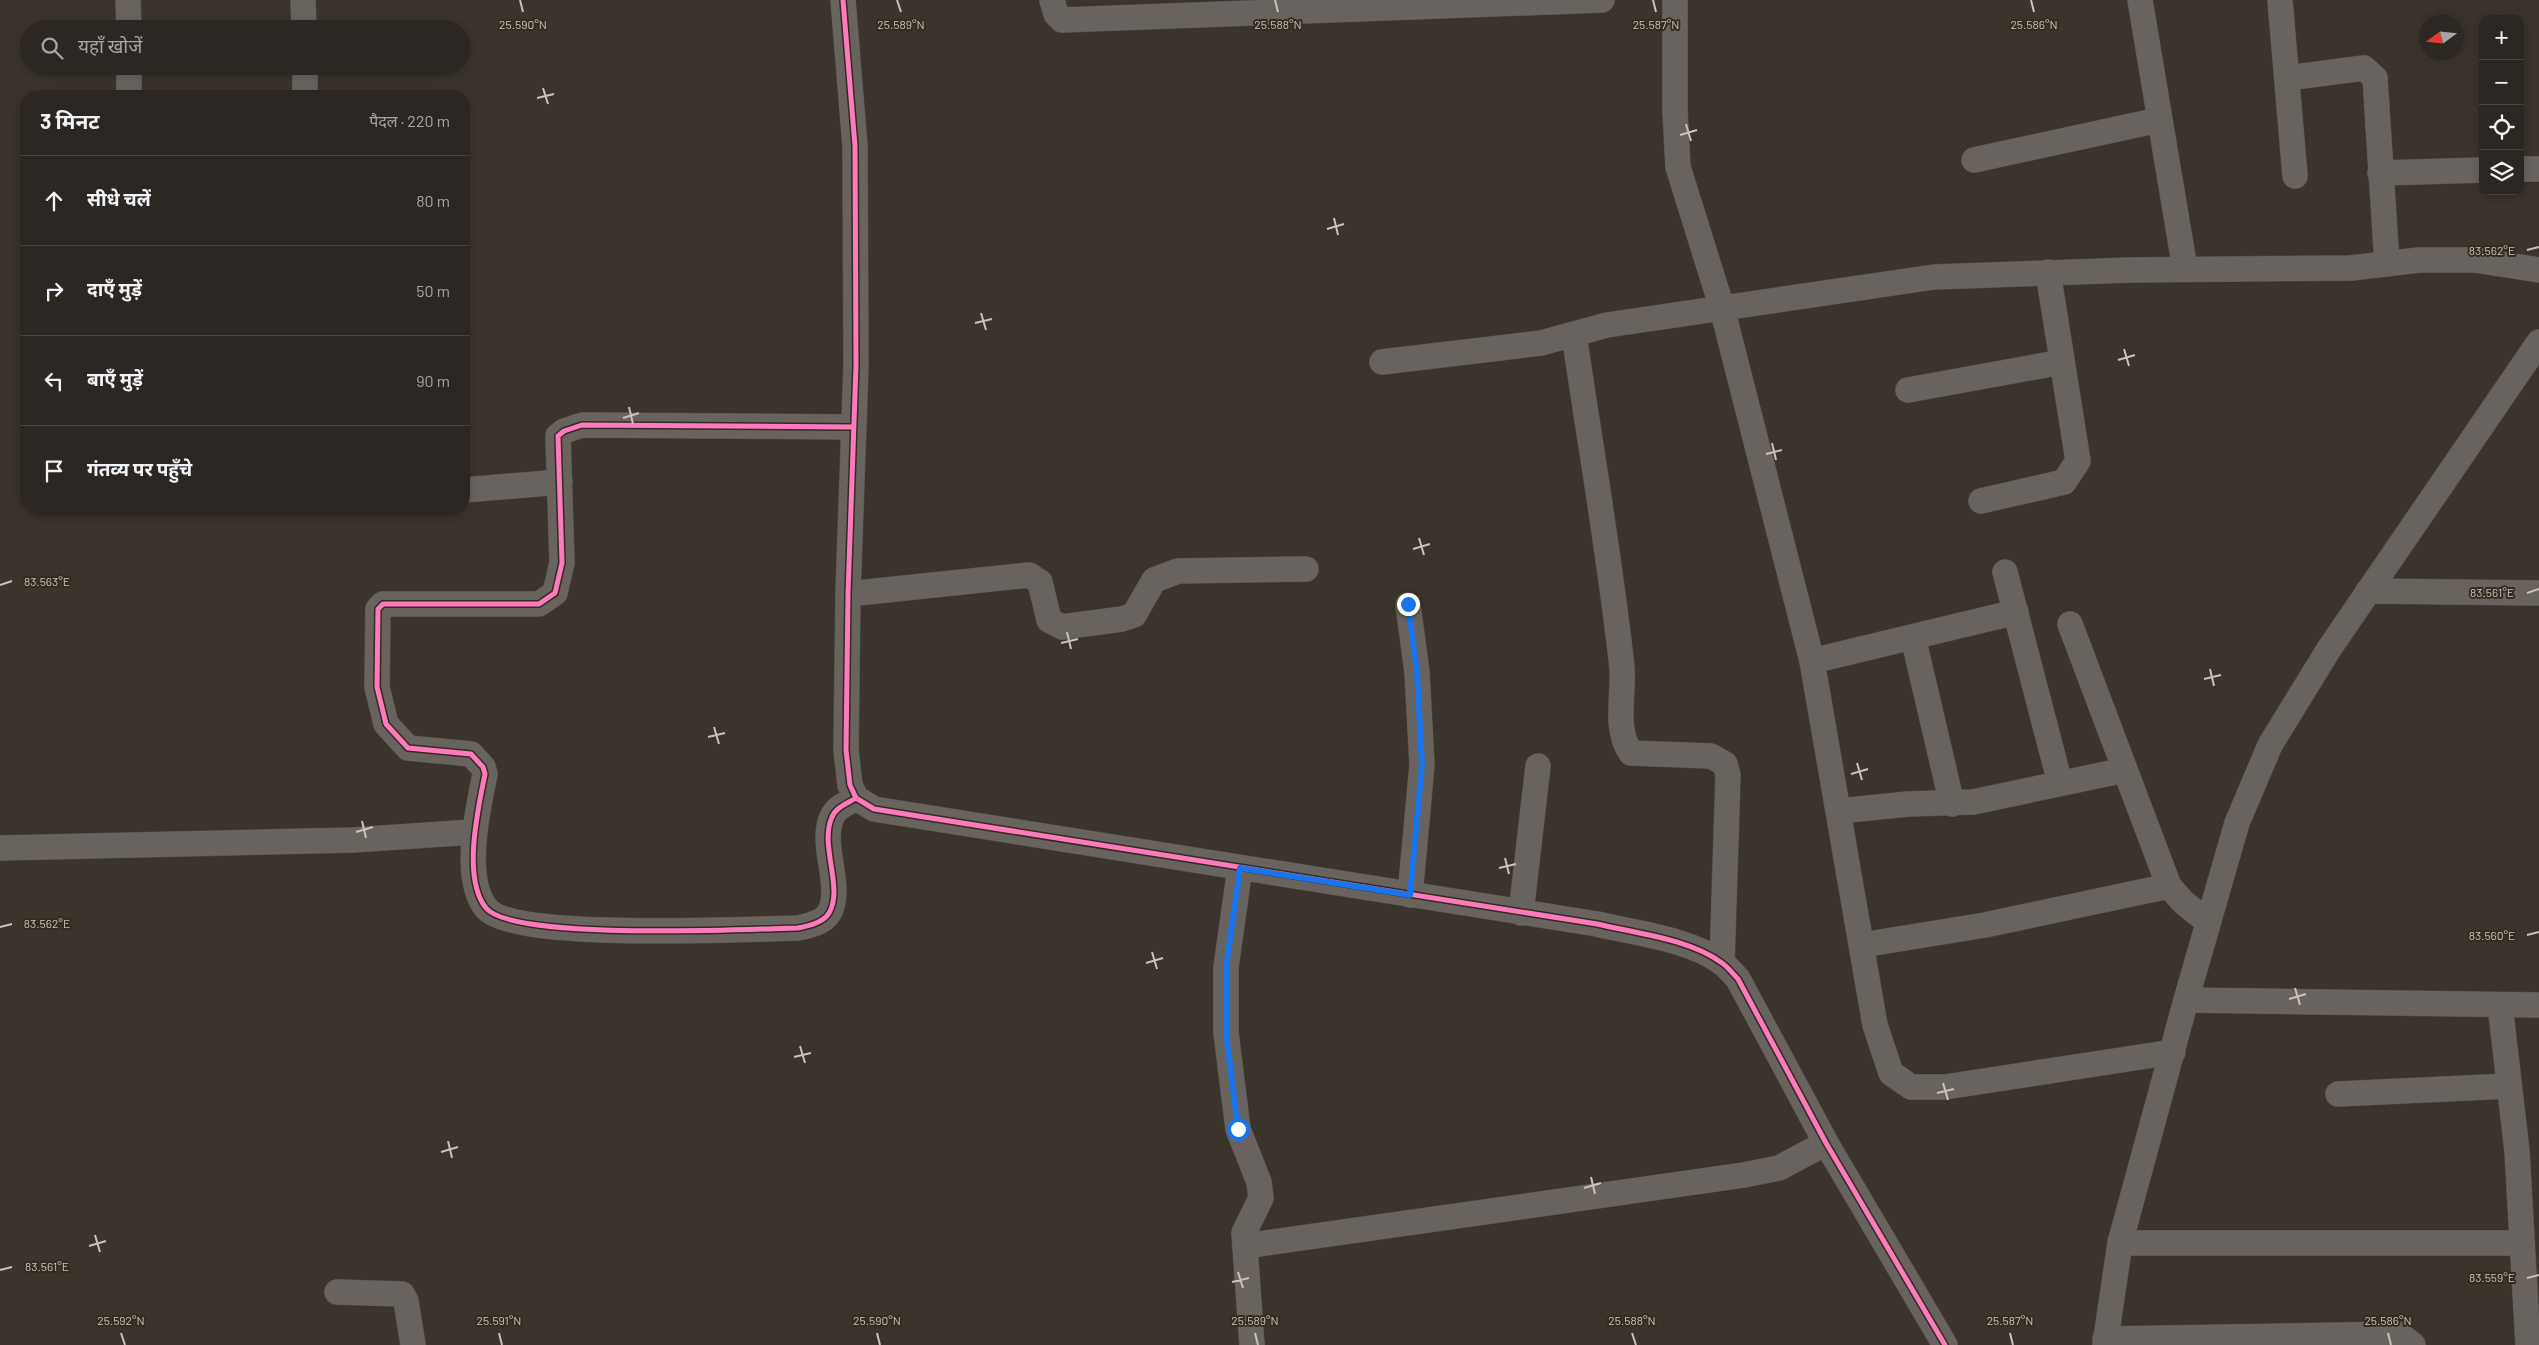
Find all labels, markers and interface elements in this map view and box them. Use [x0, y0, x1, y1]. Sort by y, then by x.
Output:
north arrow [2419, 15, 2464, 60]
map controls [2479, 15, 2524, 195]
button: + [2479, 15, 2524, 60]
text: 25.590°N [499, 17, 547, 31]
text: 25.589°N [877, 17, 925, 31]
text: 25.588°N [1254, 17, 1302, 31]
text: 25.587°N [1633, 17, 1679, 31]
text: 25.586°N [2010, 17, 2058, 31]
search box [20, 20, 470, 75]
icon: search [38, 34, 66, 62]
text: यहाँ खोजें [78, 34, 142, 57]
button: − [2479, 60, 2524, 105]
button: locate [2479, 105, 2524, 150]
text: 3 मिनट [40, 108, 100, 133]
text: पैदल · 220 m [369, 111, 450, 130]
button: layers [2479, 150, 2524, 195]
icon: ahead [40, 187, 68, 215]
text: सीधे चलें [87, 187, 151, 210]
text: 80 m [416, 191, 450, 210]
text: 83.562°E [2469, 243, 2515, 257]
icon: right [40, 277, 68, 305]
text: दाएँ मुड़ें [87, 277, 142, 300]
text: 50 m [416, 281, 450, 300]
icon: left [40, 367, 68, 395]
text: बाएँ मुड़ें [87, 367, 143, 390]
text: 90 m [416, 371, 450, 390]
icon: arrive [40, 457, 68, 485]
text: गंतव्य पर पहुँचे [87, 457, 192, 480]
text: 83.563°E [24, 574, 70, 588]
text: 83.561°E [2470, 585, 2514, 599]
route end [1397, 593, 1420, 616]
text: 83.562°E [24, 916, 70, 930]
text: 83.560°E [2469, 928, 2515, 942]
route start [1227, 1118, 1250, 1141]
text: 83.561°E [25, 1259, 69, 1273]
text: 83.559°E [2469, 1270, 2515, 1284]
text: 25.592°N [97, 1313, 145, 1327]
text: 25.591°N [476, 1313, 522, 1327]
text: 25.590°N [853, 1313, 901, 1327]
text: 25.589°N [1231, 1313, 1279, 1327]
text: 25.588°N [1608, 1313, 1656, 1327]
text: 25.587°N [1987, 1313, 2033, 1327]
text: 25.586°N [2364, 1313, 2412, 1327]

